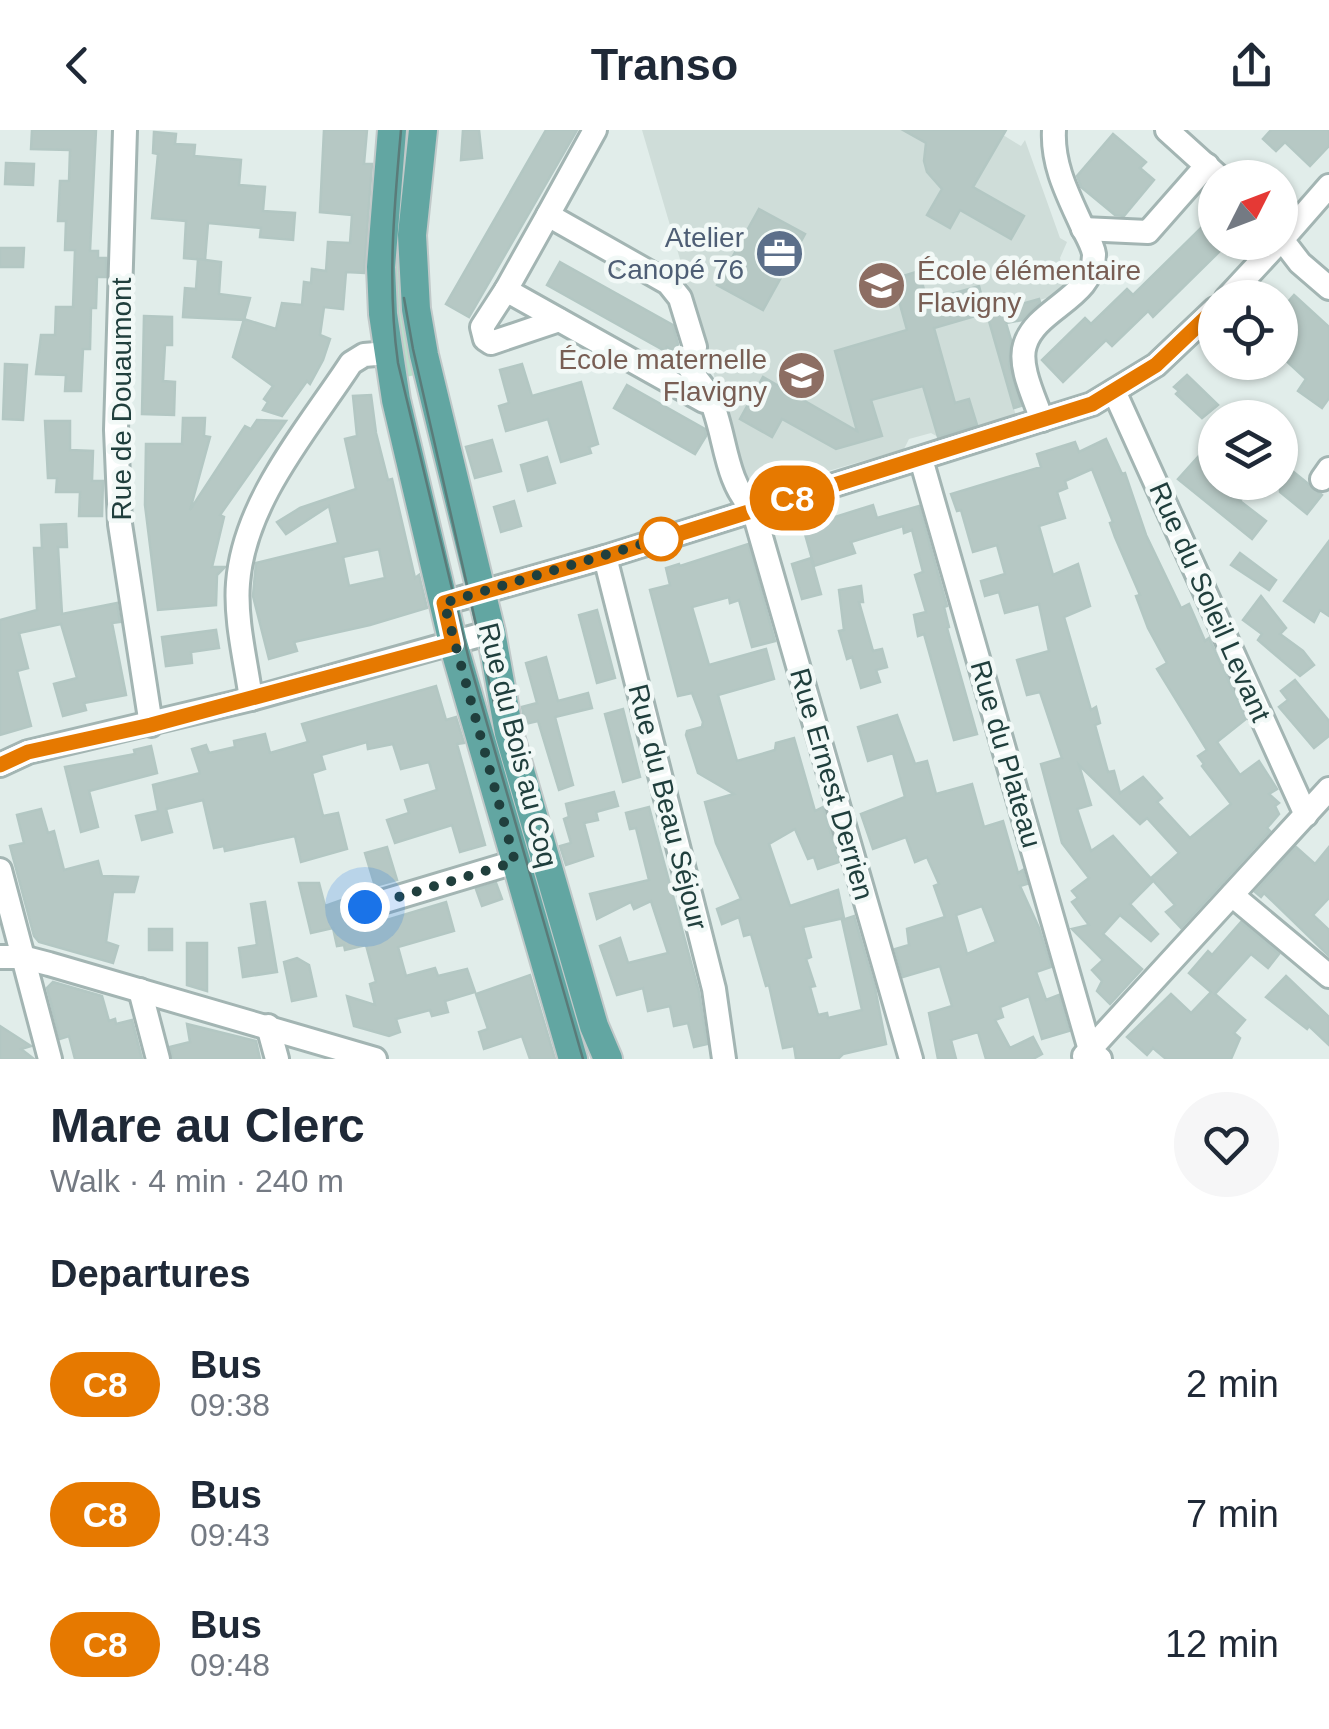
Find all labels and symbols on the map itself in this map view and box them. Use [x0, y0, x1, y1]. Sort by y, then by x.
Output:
north arrow [1198, 160, 1298, 260]
place label: Atelier Canopé 76 [607, 222, 744, 285]
office icon: Atelier Canopé 76 [753, 227, 805, 279]
place label: École élémentaire Flavigny [917, 255, 1141, 318]
school or university icon: École élémentaire Flavigny [856, 260, 908, 312]
street label: Rue de Douaumont [106, 277, 137, 520]
place label: École maternelle Flavigny [558, 344, 767, 407]
school or university icon: École maternelle Flavigny [776, 349, 828, 401]
line badge: C8 [747, 466, 837, 530]
street label: Rue du Soleil Levant [1143, 478, 1277, 727]
unlabelled marker [640, 518, 682, 560]
street label: Rue du Bois au Coq [473, 620, 563, 870]
street label: Rue du Plateau [964, 657, 1048, 851]
street label: Rue Ernest Derrien [784, 665, 880, 903]
street label: Rue du Beau Séjour [622, 681, 714, 933]
your location [340, 882, 390, 932]

